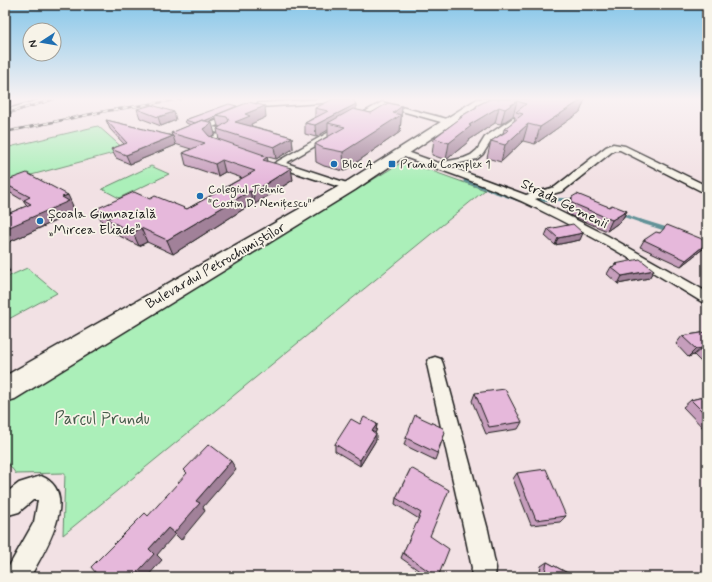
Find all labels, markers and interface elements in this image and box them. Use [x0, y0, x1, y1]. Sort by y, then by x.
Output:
north arrow [22, 22, 62, 62]
text: N [26, 39, 41, 49]
place label: Bloc A [342, 157, 373, 173]
place label: Prundu Complex 1 [400, 157, 491, 173]
marker: Bloc A [329, 159, 339, 169]
marker: Prundu Complex 1 [387, 159, 397, 169]
street label: Strada Gemenii [518, 175, 611, 233]
place label: Colegiul Tehnic "Costin D. Nenițescu" [208, 182, 312, 212]
marker: Colegiul Tehnic "Costin D. Nenițescu" [195, 191, 205, 201]
place label: Școala Gimnazială „Mircea Eliade” [48, 205, 157, 239]
marker: Școala Gimnazială „Mircea Eliade” [35, 216, 45, 226]
street label: Bulevardul Petrochimiștilor [143, 218, 289, 313]
park label: Parcul Prundu [54, 408, 150, 430]

